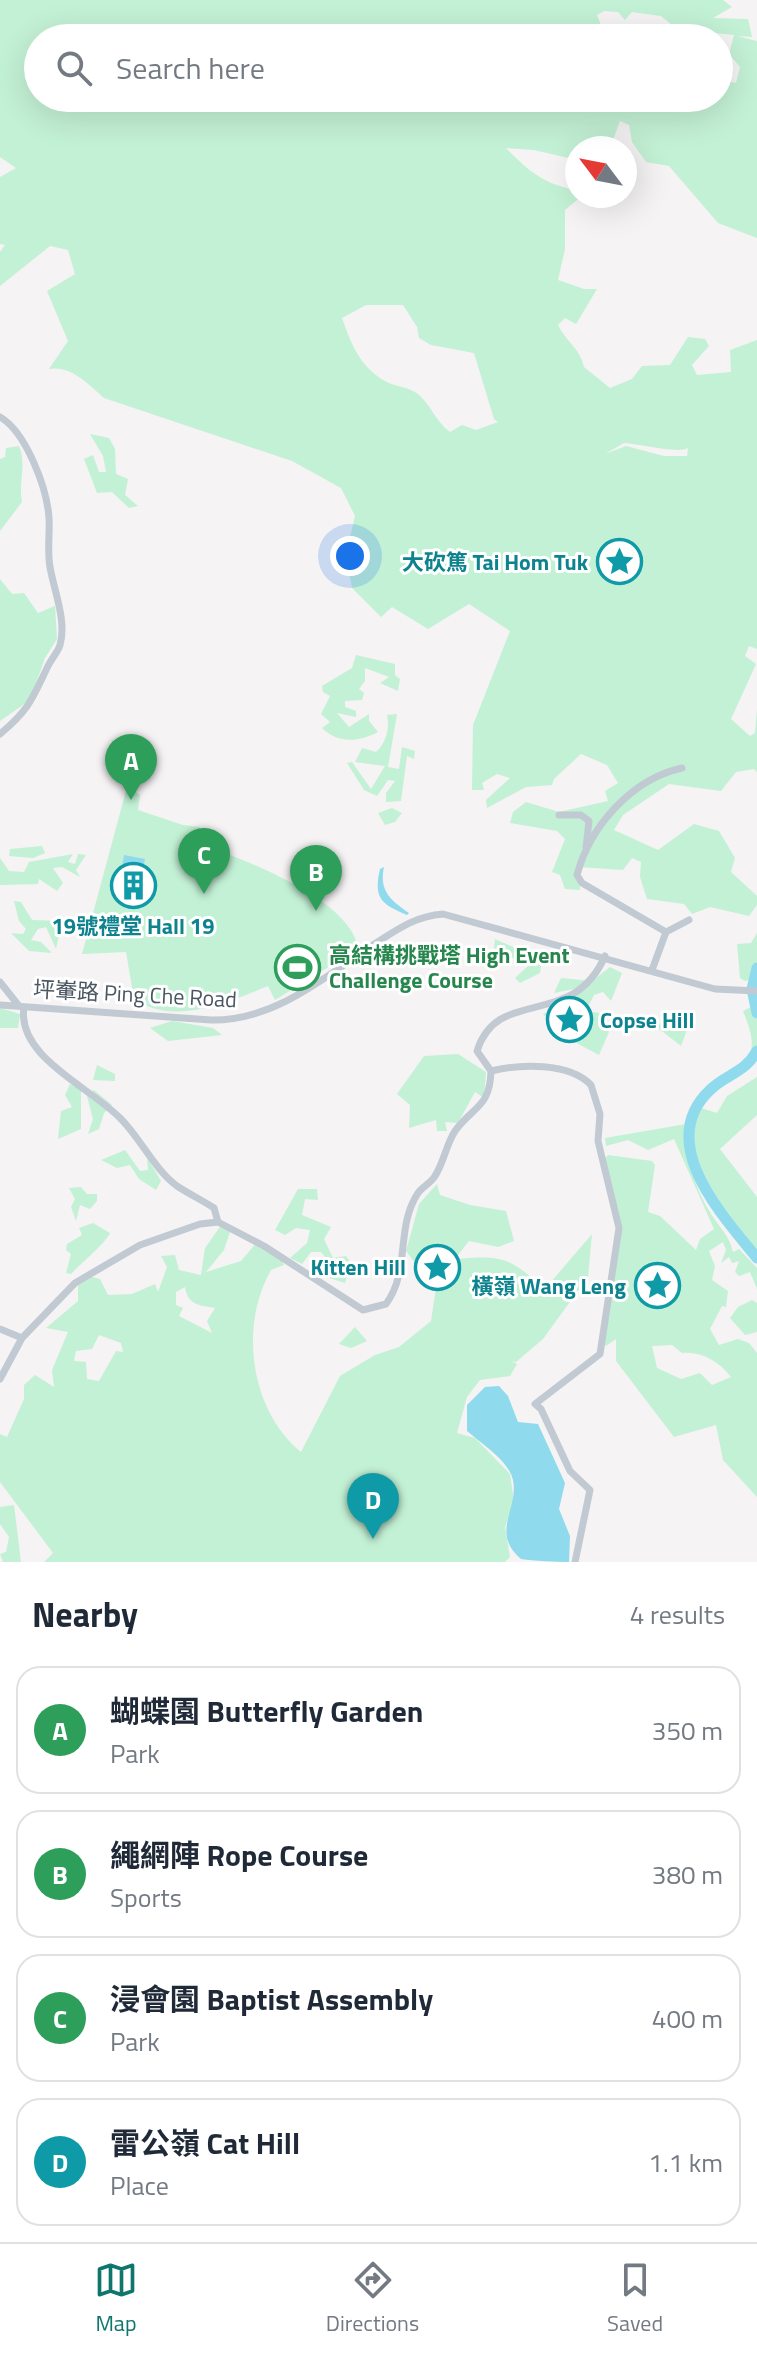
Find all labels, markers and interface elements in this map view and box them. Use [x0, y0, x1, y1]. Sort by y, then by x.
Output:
search box [24, 24, 733, 112]
text: Search here [116, 45, 265, 91]
icon: search [52, 46, 96, 90]
north arrow [565, 136, 637, 208]
your location [330, 536, 370, 576]
place icon: 大砍篤 Tai Hom Tuk [595, 538, 643, 586]
place label: 大砍篤 Tai Hom Tuk [402, 545, 589, 579]
pin: A [105, 734, 157, 800]
pin: C [178, 828, 230, 894]
pin: B [290, 845, 342, 911]
building icon: 19號禮堂 Hall 19 [109, 861, 157, 909]
place label: 19號禮堂 Hall 19 [52, 909, 214, 943]
place label: 高結構挑戰塔 High Event Challenge Course [329, 938, 570, 997]
sports icon: 高結構挑戰塔 High Event Challenge Course [274, 944, 322, 992]
street label: 坪輋路 Ping Che Road [32, 972, 238, 1016]
place icon: Copse Hill [545, 996, 593, 1044]
place label: Copse Hill [600, 1003, 694, 1037]
place icon: Kitten Hill [413, 1243, 461, 1291]
place label: Kitten Hill [311, 1250, 406, 1284]
place icon: 橫嶺 Wang Leng [633, 1262, 681, 1310]
place label: 橫嶺 Wang Leng [472, 1269, 626, 1303]
pin: D [347, 1473, 399, 1539]
text: Nearby [32, 1588, 138, 1640]
text: 4 results [630, 1595, 725, 1634]
text: 蝴蝶園 Butterfly Garden [110, 1688, 423, 1734]
text: A [52, 1711, 68, 1750]
text: 350 m [652, 1711, 723, 1750]
text: Park [110, 1734, 160, 1773]
text: 繩網陣 Rope Course [110, 1832, 368, 1878]
text: B [52, 1855, 68, 1894]
text: 380 m [652, 1855, 723, 1894]
text: Sports [110, 1878, 182, 1917]
text: 浸會園 Baptist Assembly [110, 1976, 433, 2022]
text: C [53, 1999, 67, 2038]
text: 400 m [652, 1999, 723, 2038]
text: Park [110, 2022, 160, 2061]
text: 雷公嶺 Cat Hill [110, 2120, 300, 2166]
text: D [52, 2143, 68, 2182]
text: 1.1 km [648, 2143, 723, 2182]
text: Place [110, 2166, 169, 2205]
tab: Map [94, 2258, 138, 2340]
tab: Directions [326, 2258, 419, 2340]
tab: Saved [607, 2258, 663, 2340]

